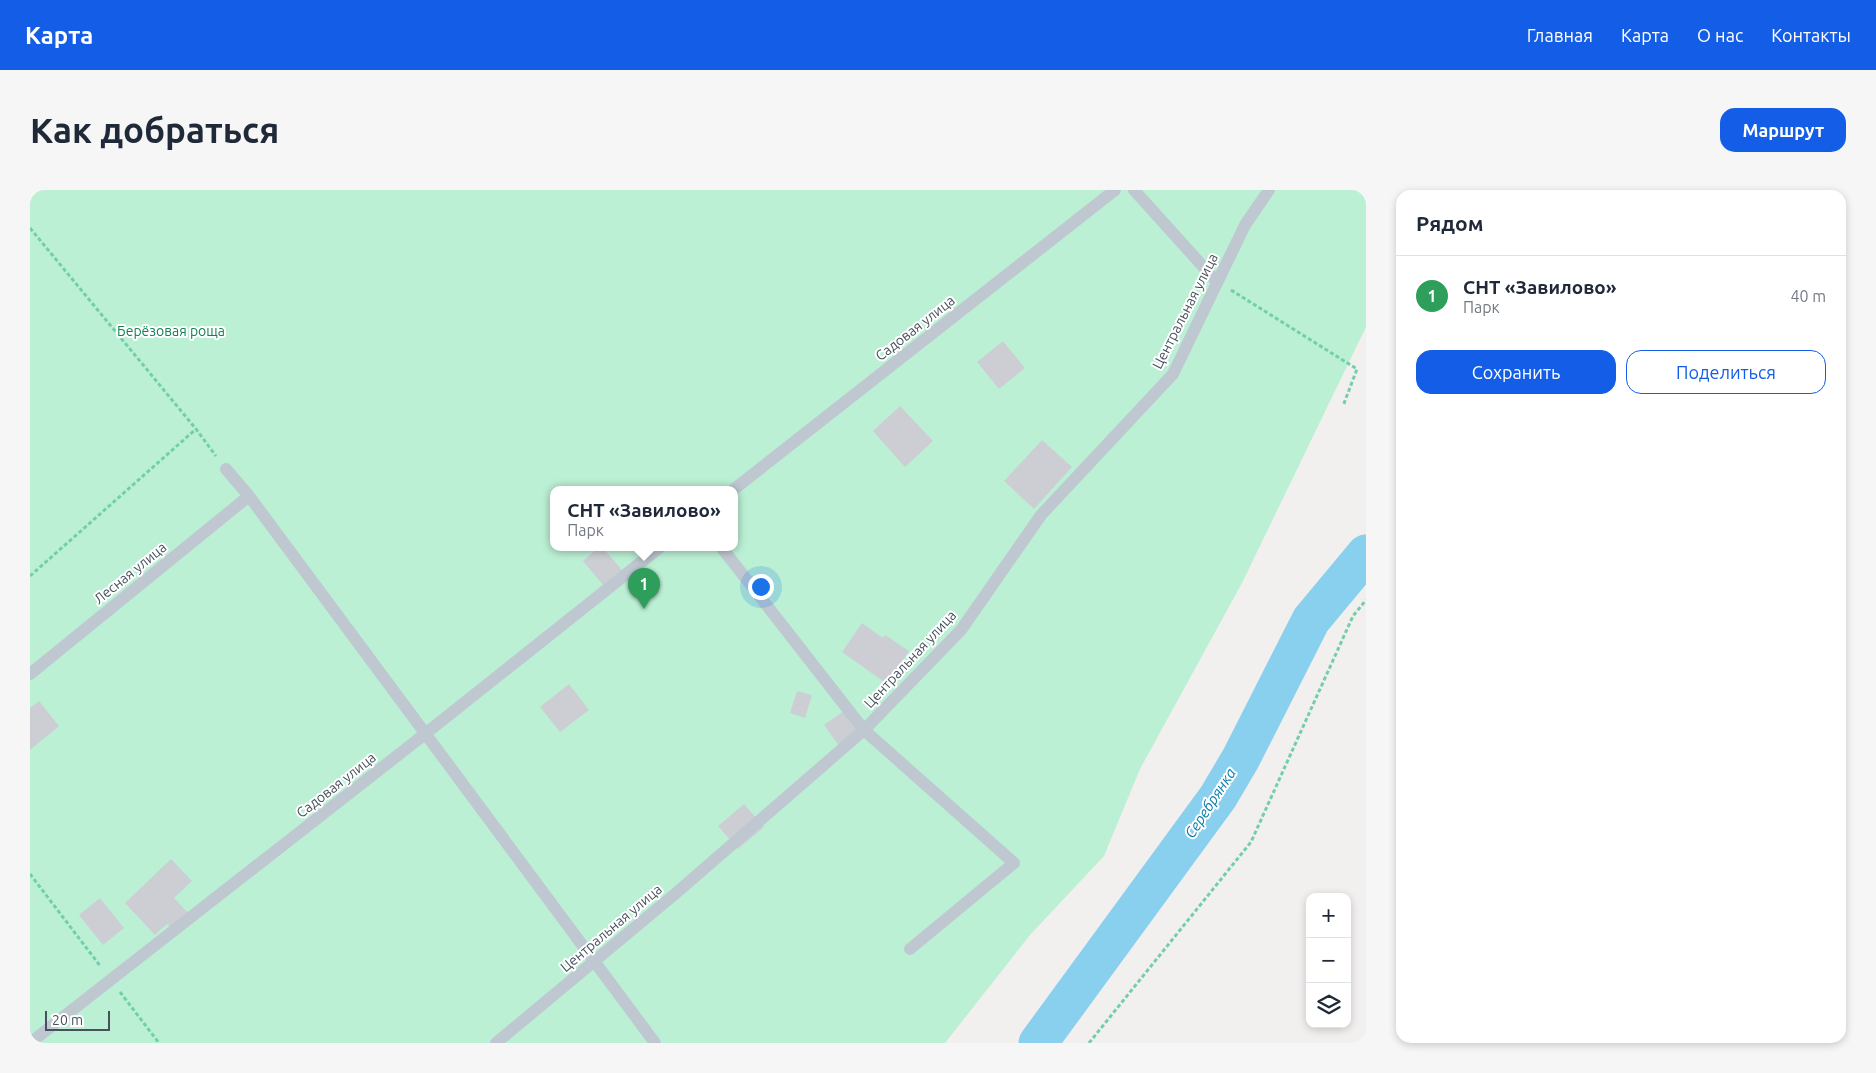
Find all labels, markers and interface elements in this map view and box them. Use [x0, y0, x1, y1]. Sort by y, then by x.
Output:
text: Карта [25, 22, 93, 49]
text: Главная [1527, 25, 1593, 45]
text: Карта [1621, 25, 1669, 45]
text: О нас [1697, 25, 1743, 45]
text: Контакты [1771, 25, 1851, 45]
button: Маршрут [1720, 108, 1846, 152]
text: Как добраться [30, 110, 279, 150]
text: Рядом [1416, 211, 1484, 235]
street label: Центральная улица [1149, 251, 1221, 371]
text: СНТ «Завилово» [1463, 276, 1617, 298]
text: 1 [1427, 287, 1437, 305]
text: 40 m [1790, 287, 1826, 305]
street label: Садовая улица [872, 292, 958, 364]
text: Парк [1463, 298, 1500, 316]
park label: Берёзовая роща [117, 323, 225, 339]
button: Сохранить [1416, 350, 1616, 394]
button: Поделиться [1626, 350, 1826, 394]
popup [550, 486, 738, 551]
text: СНТ «Завилово» [567, 499, 721, 521]
text: Парк [567, 521, 604, 539]
street label: Лесная улица [91, 539, 169, 607]
pin: 1 [628, 568, 660, 609]
your location [748, 574, 774, 600]
street label: Центральная улица [861, 607, 959, 711]
street label: Садовая улица [293, 749, 379, 821]
water label: Серебрянка [1181, 765, 1239, 841]
street label: Центральная улица [557, 881, 665, 975]
map controls [1306, 893, 1351, 1028]
button: + [1306, 893, 1351, 938]
button: − [1306, 938, 1351, 983]
button: layers [1306, 983, 1351, 1028]
scale bar [45, 1008, 110, 1031]
text: 20 m [52, 1012, 83, 1028]

